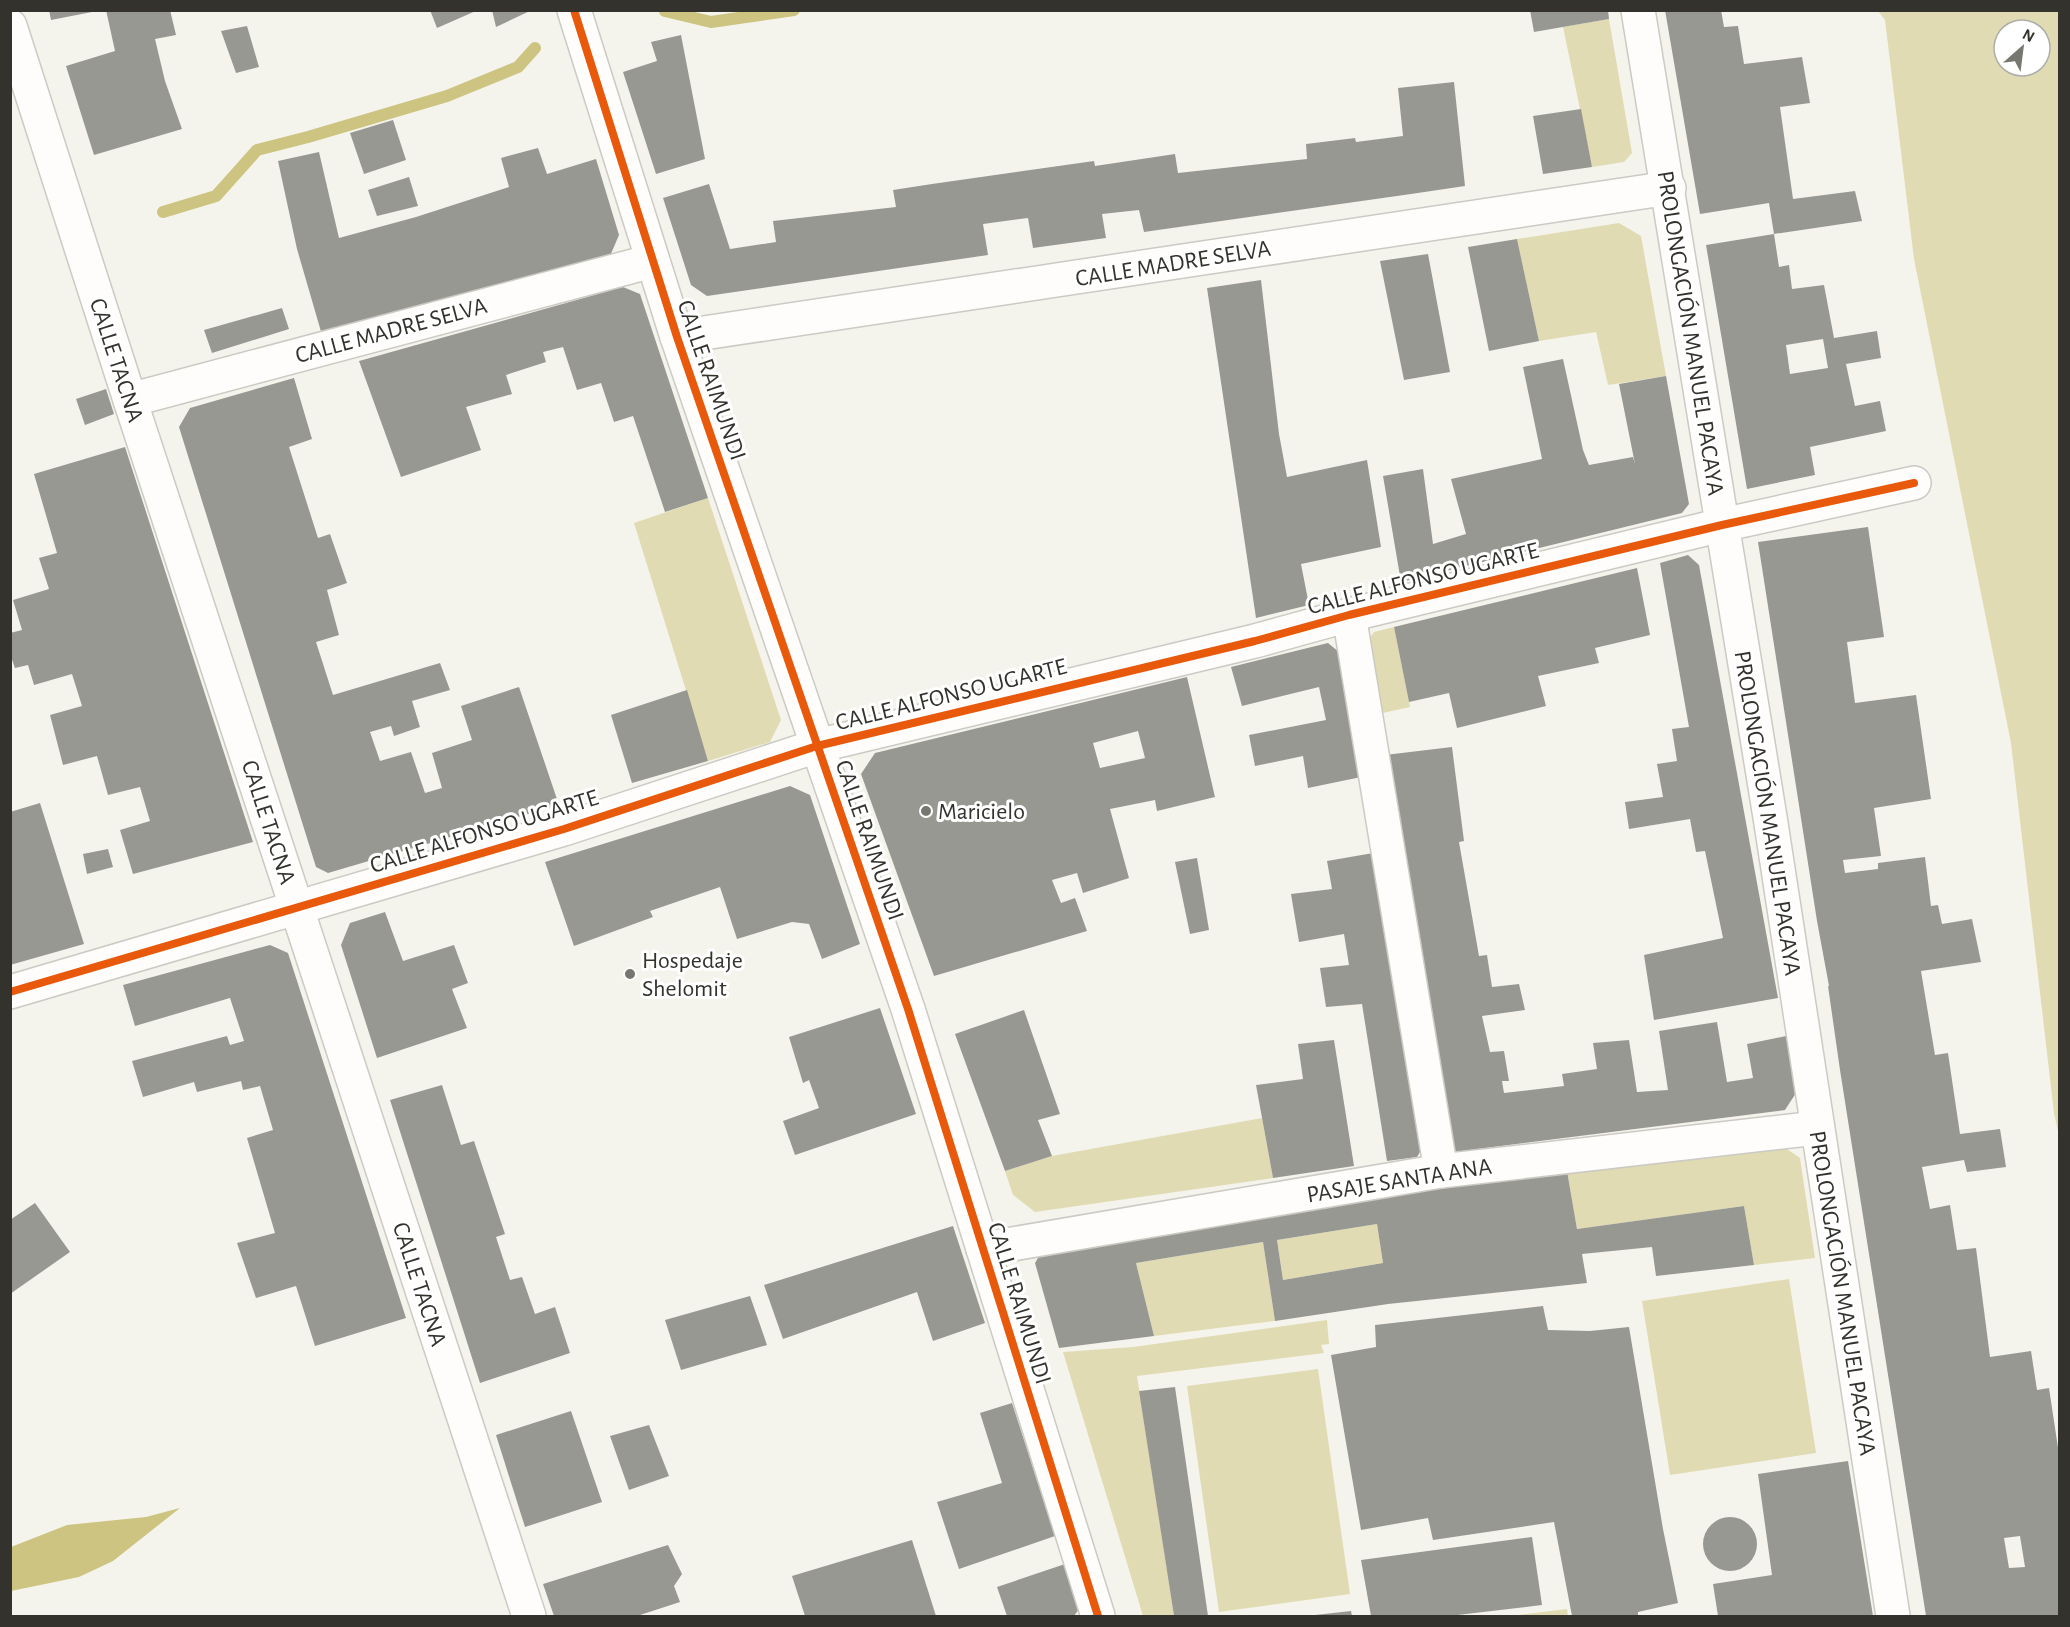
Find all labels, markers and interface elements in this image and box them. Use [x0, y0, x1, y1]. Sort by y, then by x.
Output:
north arrow [1992, 18, 2052, 78]
text: N [2020, 26, 2037, 45]
street label: PROLONGACIÓN MANUEL PACAYA [1652, 169, 1730, 497]
street label: CALLE MADRE SELVA [1074, 237, 1273, 291]
street label: CALLE MADRE SELVA [293, 294, 490, 368]
street label: CALLE TACNA [85, 295, 147, 425]
street label: CALLE RAIMUNDI [672, 297, 750, 464]
street label: CALLE ALFONSO UGARTE [1305, 539, 1542, 619]
street label: PROLONGACIÓN MANUEL PACAYA [1729, 649, 1807, 977]
street label: CALLE ALFONSO UGARTE [833, 655, 1070, 735]
street label: CALLE TACNA [237, 757, 299, 887]
street label: CALLE RAIMUNDI [830, 757, 908, 924]
street label: CALLE ALFONSO UGARTE [367, 786, 602, 878]
place label: Maricielo [938, 800, 1025, 824]
marker: Maricielo [919, 804, 933, 818]
place label: Hospedaje Shelomit [642, 949, 743, 1001]
marker: Hospedaje Shelomit [623, 967, 637, 981]
street label: PROLONGACIÓN MANUEL PACAYA [1804, 1129, 1882, 1457]
street label: PASAJE SANTA ANA [1305, 1154, 1494, 1207]
street label: CALLE TACNA [388, 1219, 450, 1349]
street label: CALLE RAIMUNDI [983, 1220, 1055, 1387]

